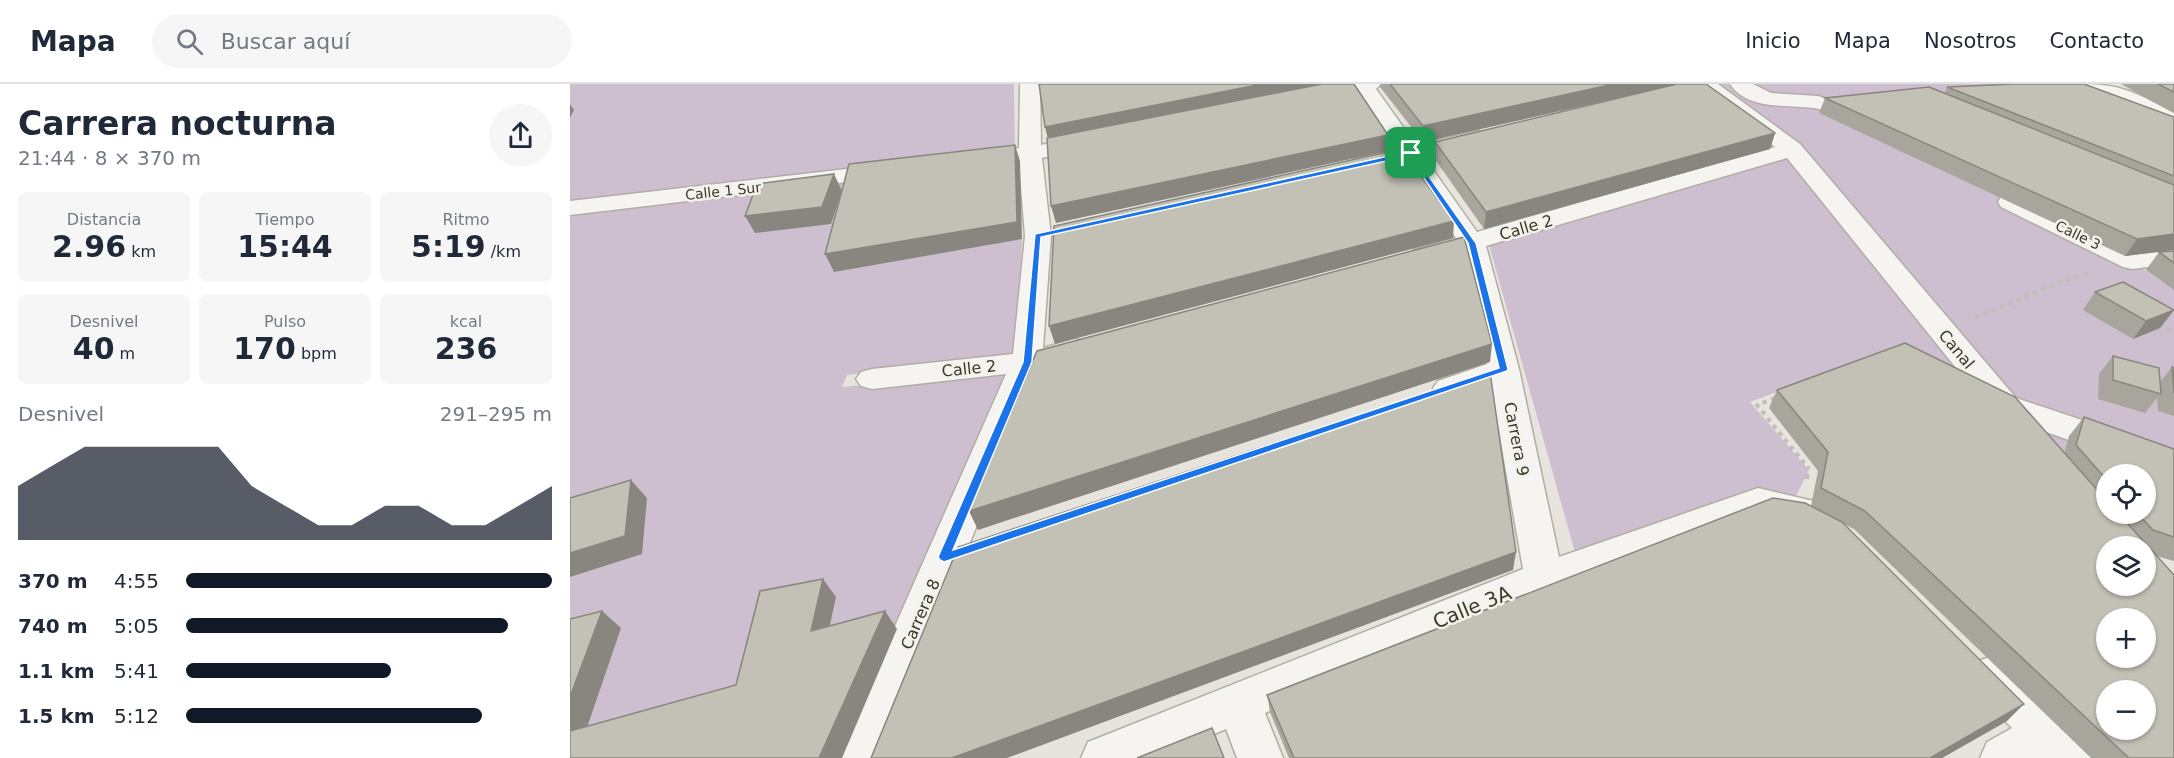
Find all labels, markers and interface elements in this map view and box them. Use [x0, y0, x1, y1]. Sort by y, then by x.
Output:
search box [152, 14, 572, 68]
text: Mapa [30, 25, 116, 58]
icon: search [173, 25, 206, 58]
text: Buscar aquí [221, 29, 350, 54]
text: Inicio [1745, 29, 1801, 53]
text: Mapa [1834, 29, 1891, 53]
text: Nosotros [1924, 29, 2016, 53]
text: Contacto [2049, 29, 2144, 53]
text: Carrera nocturna [18, 104, 336, 143]
button: share [489, 104, 552, 167]
pin [1385, 127, 1436, 178]
icon: arrive [1394, 136, 1427, 169]
text: 21:44 · 8 × 370 m [18, 146, 201, 170]
street label: Calle 1 Sur [684, 179, 762, 203]
text: Distancia [67, 210, 141, 229]
text: Tiempo [255, 210, 315, 229]
text: Ritmo [442, 210, 490, 229]
street label: Calle 2 [1497, 211, 1555, 244]
street label: Calle 3 [2053, 217, 2103, 253]
text: 2.96 [52, 229, 126, 264]
text: 15:44 [237, 229, 333, 264]
text: 5:19 [411, 229, 486, 264]
text: km [126, 242, 156, 261]
text: /km [486, 242, 521, 261]
text: Desnivel [70, 312, 138, 331]
text: Pulso [264, 312, 306, 331]
text: kcal [450, 312, 482, 331]
street label: Canal [1935, 326, 1978, 373]
text: 40 [73, 331, 115, 366]
text: 170 [233, 331, 296, 366]
text: 236 [435, 331, 497, 366]
text: m [115, 344, 135, 363]
text: bpm [296, 344, 337, 363]
street label: Calle 2 [941, 356, 997, 381]
street label: Carrera 9 [1500, 400, 1533, 478]
text: Desnivel [18, 402, 104, 426]
text: 291–295 m [440, 402, 552, 426]
map controls [2096, 464, 2156, 740]
button: locate [2096, 464, 2156, 524]
button: layers [2096, 536, 2156, 596]
text: 370 m [18, 569, 88, 593]
text: 4:55 [114, 569, 159, 593]
street label: Carrera 8 [897, 576, 944, 652]
street label: Calle 3A [1429, 580, 1515, 634]
button: + [2096, 608, 2156, 668]
text: 740 m [18, 614, 88, 638]
text: 5:05 [114, 614, 159, 638]
text: 1.1 km [18, 659, 95, 683]
text: 5:41 [114, 659, 159, 683]
button: − [2096, 680, 2156, 740]
text: 1.5 km [18, 704, 95, 728]
text: 5:12 [114, 704, 159, 728]

